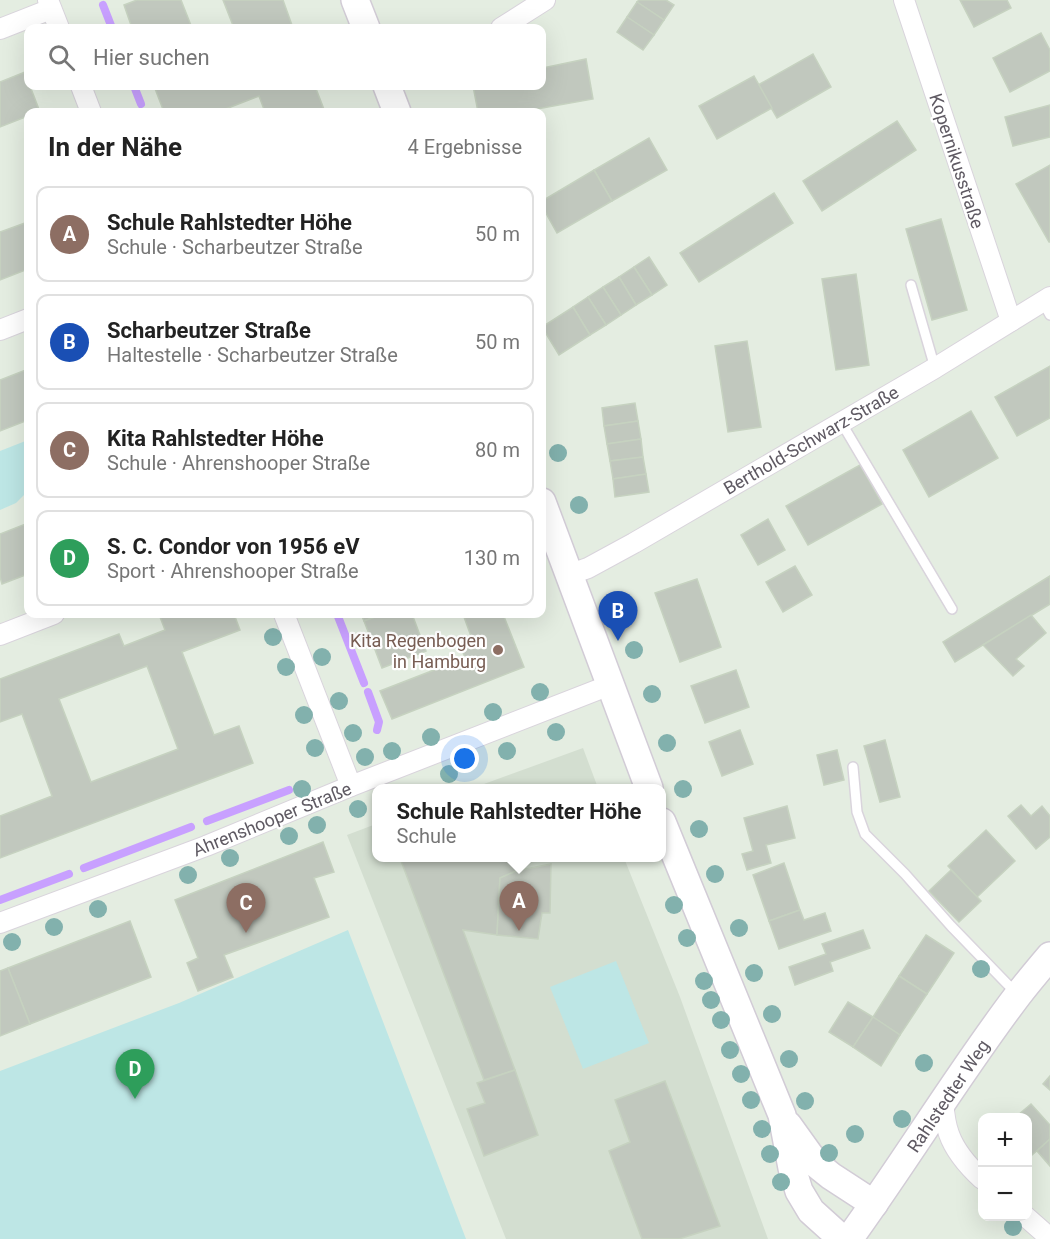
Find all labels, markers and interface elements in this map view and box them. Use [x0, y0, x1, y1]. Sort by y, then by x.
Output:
search box [24, 24, 546, 90]
icon: search [45, 41, 78, 74]
text: Hier suchen [93, 45, 210, 70]
street label: Kopernikusstraße [925, 91, 989, 231]
text: In der Nähe [48, 132, 182, 162]
text: 4 Ergebnisse [408, 135, 522, 159]
text: Schule Rahlstedter Höhe [107, 210, 352, 235]
text: A [63, 222, 76, 246]
text: 50 m [475, 222, 520, 246]
text: Schule · Scharbeutzer Straße [107, 235, 363, 259]
text: Scharbeutzer Straße [107, 318, 311, 343]
text: B [63, 330, 76, 354]
text: 50 m [475, 330, 520, 354]
text: Haltestelle · Scharbeutzer Straße [107, 343, 398, 367]
street label: Berthold-Schwarz-Straße [720, 381, 902, 499]
text: Kita Rahlstedter Höhe [107, 426, 324, 451]
text: C [63, 438, 76, 462]
text: 80 m [475, 438, 520, 462]
text: Schule · Ahrenshooper Straße [107, 451, 370, 475]
text: S. C. Condor von 1956 eV [107, 534, 360, 559]
text: D [63, 546, 76, 570]
text: 130 m [464, 546, 520, 570]
text: Sport · Ahrenshooper Straße [107, 559, 359, 583]
pin: B [598, 592, 638, 641]
place label: Kita Regenbogen in Hamburg [350, 630, 486, 672]
marker: Kita Regenbogen in Hamburg [491, 643, 505, 657]
your location [450, 744, 479, 773]
street label: Ahrenshooper Straße [190, 778, 354, 860]
popup [372, 784, 666, 862]
text: Schule Rahlstedter Höhe [397, 799, 641, 824]
text: Schule [397, 824, 456, 848]
pin: A [500, 882, 538, 931]
pin: C [226, 884, 266, 933]
street label: Rahlstedter Weg [903, 1036, 993, 1156]
pin: D [116, 1050, 154, 1099]
map controls [978, 1113, 1032, 1221]
button: + [978, 1113, 1032, 1167]
button: − [978, 1167, 1032, 1221]

